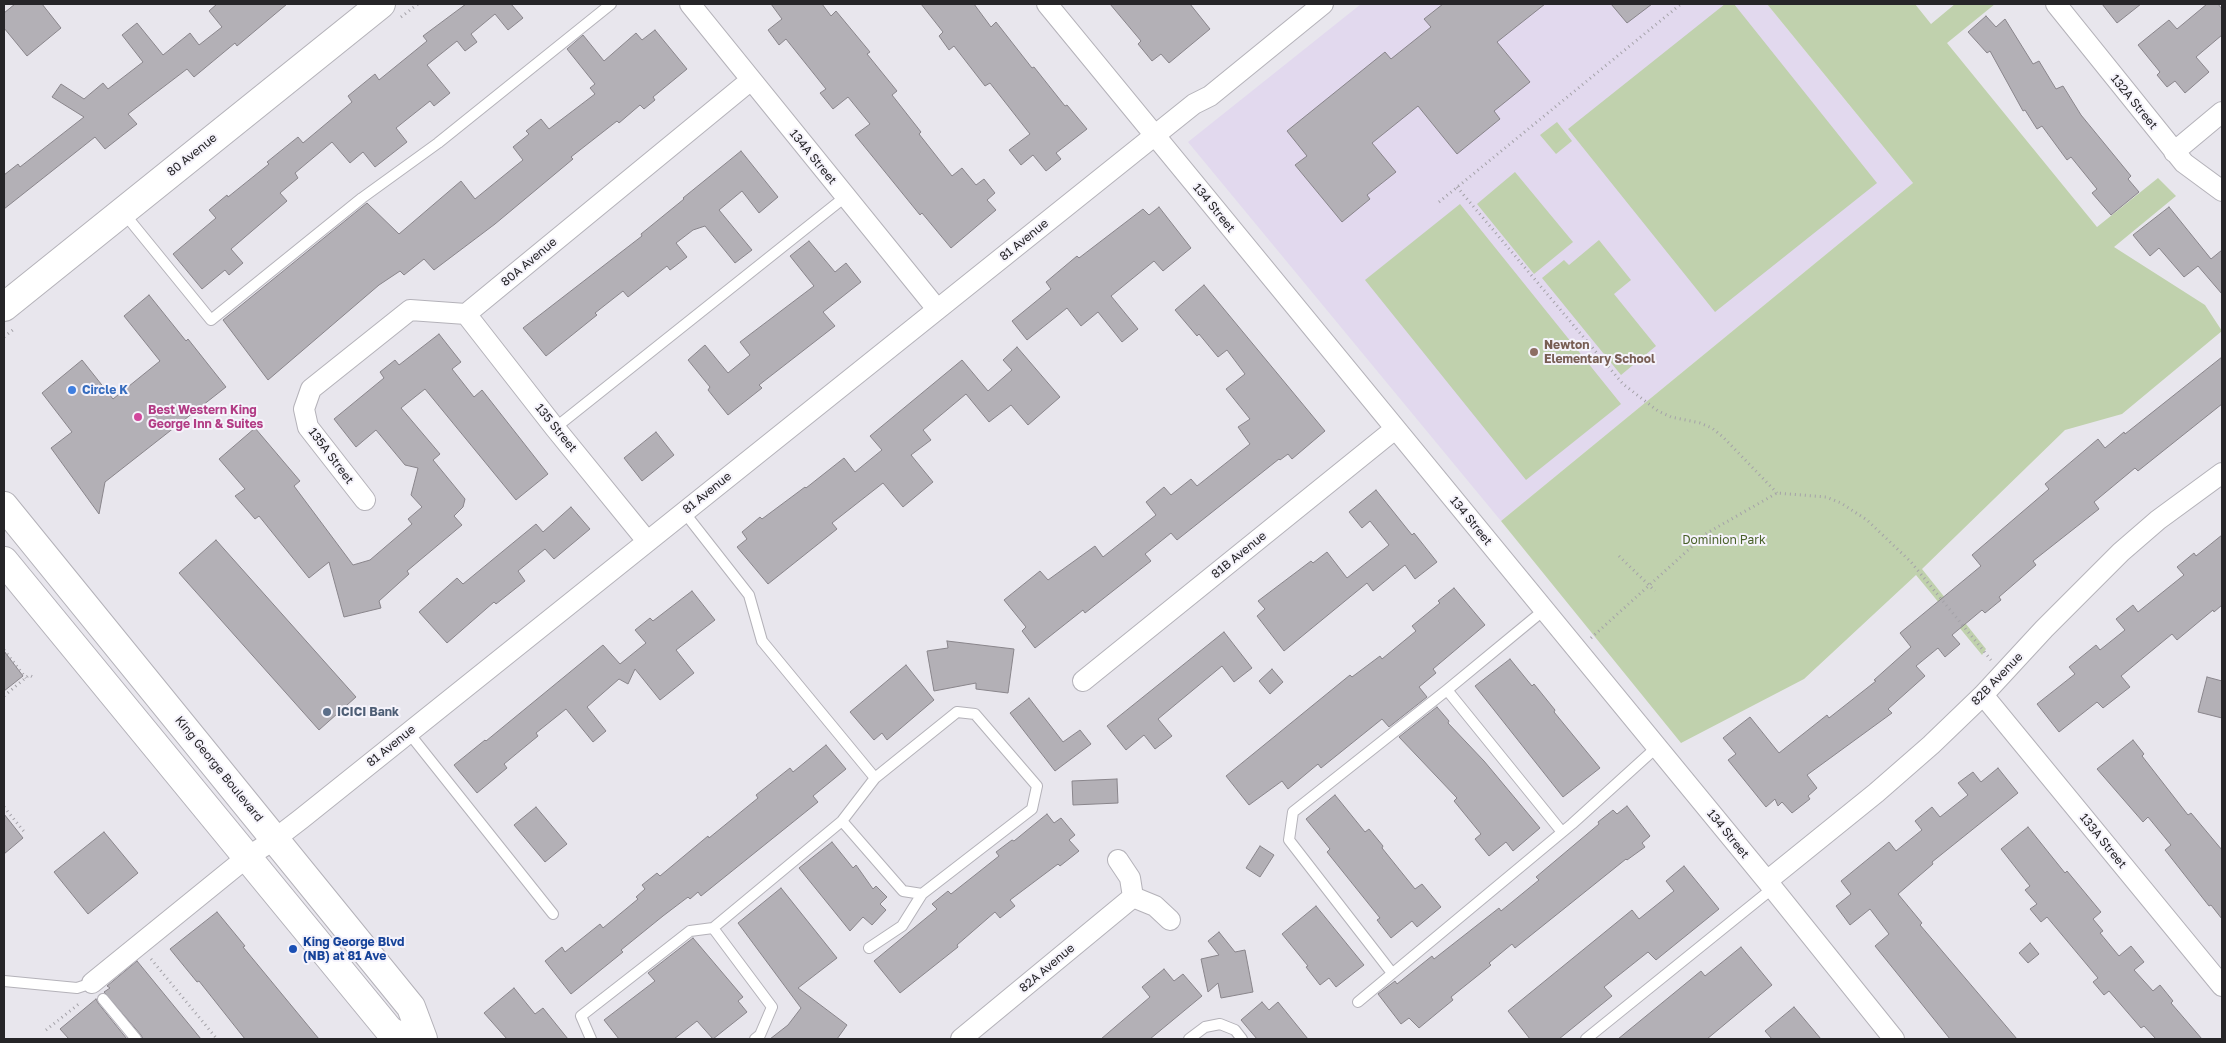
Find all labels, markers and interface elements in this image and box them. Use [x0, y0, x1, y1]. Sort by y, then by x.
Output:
street label: 132A Street [2108, 72, 2160, 132]
street label: 134A Street [786, 127, 840, 187]
street label: 80 Avenue [164, 130, 220, 180]
street label: 134 Street [1190, 181, 1238, 235]
street label: 81 Avenue [997, 216, 1051, 264]
street label: 80A Avenue [498, 235, 560, 289]
place label: Newton Elementary School [1544, 338, 1655, 366]
marker: Newton Elementary School [1528, 346, 1540, 358]
place label: Circle K [82, 383, 128, 397]
marker: Circle K [66, 384, 78, 396]
street label: 135 Street [532, 401, 580, 455]
place label: Best Western King George Inn & Suites [148, 403, 263, 431]
marker: Best Western King George Inn & Suites [132, 411, 144, 423]
street label: 135A Street [305, 425, 357, 487]
street label: 81 Avenue [680, 469, 734, 517]
street label: 134 Street [1447, 494, 1495, 548]
street label: 81B Avenue [1209, 528, 1269, 582]
park label: Dominion Park [1682, 533, 1766, 547]
street label: 82B Avenue [1968, 650, 2026, 708]
place label: ICICI Bank [337, 705, 399, 719]
marker: ICICI Bank [321, 706, 333, 718]
street label: King George Boulevard [172, 713, 266, 825]
street label: 81 Avenue [364, 722, 418, 770]
street label: 134 Street [1704, 807, 1752, 861]
street label: 133A Street [2077, 811, 2129, 871]
place label: King George Blvd (NB) at 81 Ave [303, 935, 404, 963]
street label: 82A Avenue [1016, 941, 1078, 995]
marker: King George Blvd (NB) at 81 Ave [287, 943, 299, 955]

